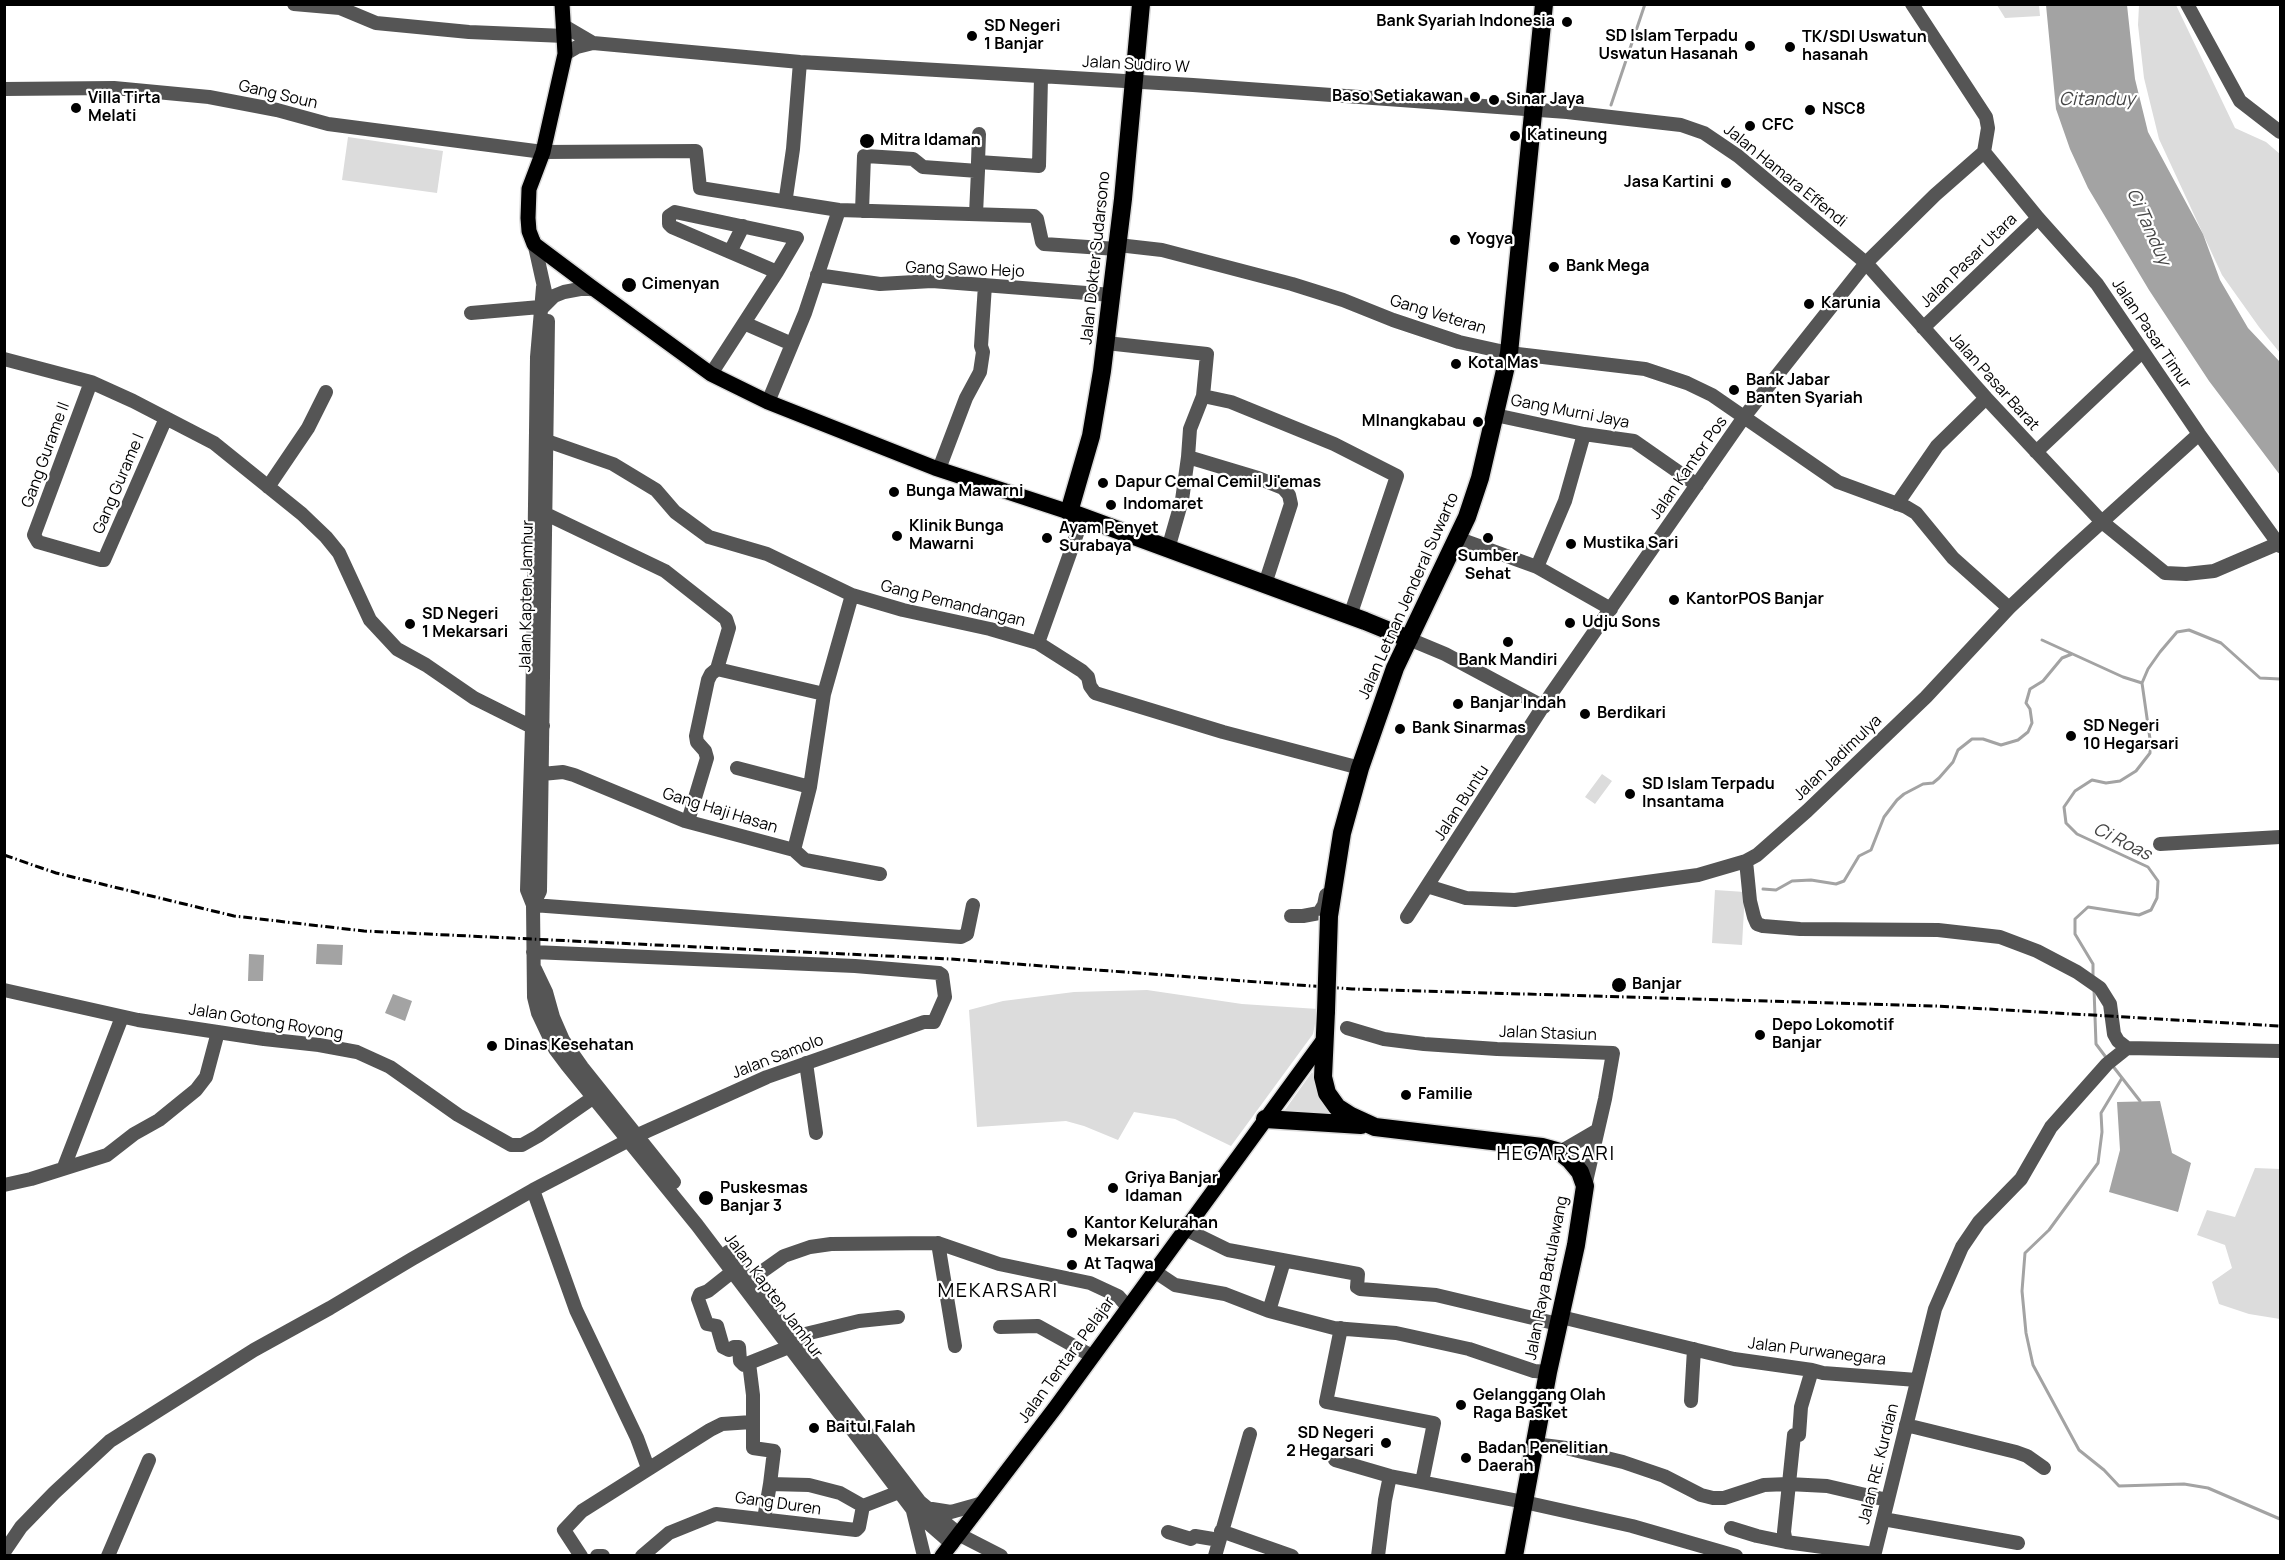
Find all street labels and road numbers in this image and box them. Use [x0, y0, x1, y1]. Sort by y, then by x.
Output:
street label: Jalan Sudiro W [1082, 53, 1190, 77]
street label: Gang Soun [237, 77, 319, 113]
street label: Jalan Hamara Effendi [1720, 121, 1850, 231]
street label: Jalan Dokter Sudarsono [1077, 170, 1115, 346]
street label: Jalan Pasar Utara [1917, 210, 2021, 312]
street label: Gang Sawo Hejo [905, 258, 1025, 282]
street label: Jalan Pasar Timur [2107, 275, 2195, 393]
street label: Gang Veteran [1388, 291, 1488, 339]
street label: Jalan Pasar Barat [1945, 329, 2043, 435]
street label: Gang Murni Jaya [1509, 391, 1631, 433]
street label: Gang Gurame II [18, 400, 74, 510]
street label: Jalan Kantor Pos [1646, 413, 1732, 523]
street label: Gang Gurame I [89, 431, 149, 537]
street label: Jalan Letnan Jenderal Suwarto [1355, 490, 1463, 702]
street label: Jalan Kapten Jamhur [516, 520, 538, 672]
street label: Gang Pemandangan [879, 577, 1027, 631]
street label: Jalan Jadimulya [1790, 711, 1886, 805]
street label: Jalan Buntu [1430, 762, 1494, 844]
street label: Gang Haji Hasan [660, 784, 780, 838]
street label: Jalan Gotong Royong [188, 1000, 344, 1044]
street label: Jalan Stasiun [1499, 1023, 1597, 1045]
street label: Jalan Samolo [729, 1031, 827, 1083]
street label: Jalan Raya Batulawang [1522, 1194, 1572, 1362]
street label: Jalan Kapten Jamhur [720, 1230, 826, 1362]
street label: Jalan Tentara Pelajar [1015, 1293, 1119, 1427]
street label: Jalan Purwanegara [1747, 1334, 1887, 1370]
street label: Jalan RE. Kurdian [1855, 1402, 1903, 1526]
street label: Gang Duren [734, 1488, 822, 1520]

